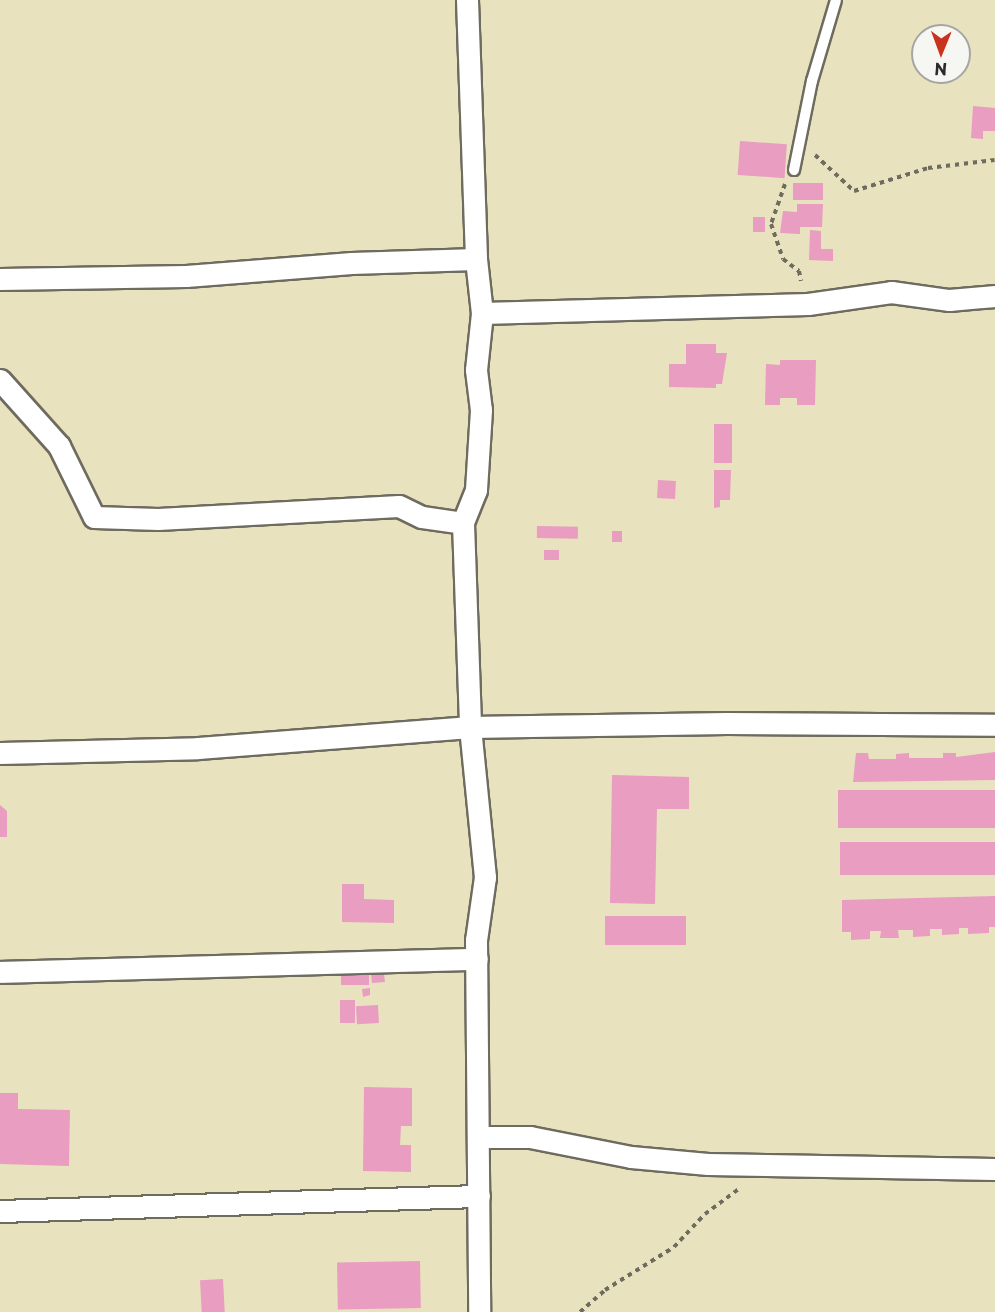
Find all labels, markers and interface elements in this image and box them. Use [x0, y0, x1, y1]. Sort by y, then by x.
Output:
north arrow [911, 24, 971, 84]
text: N [934, 58, 947, 82]

